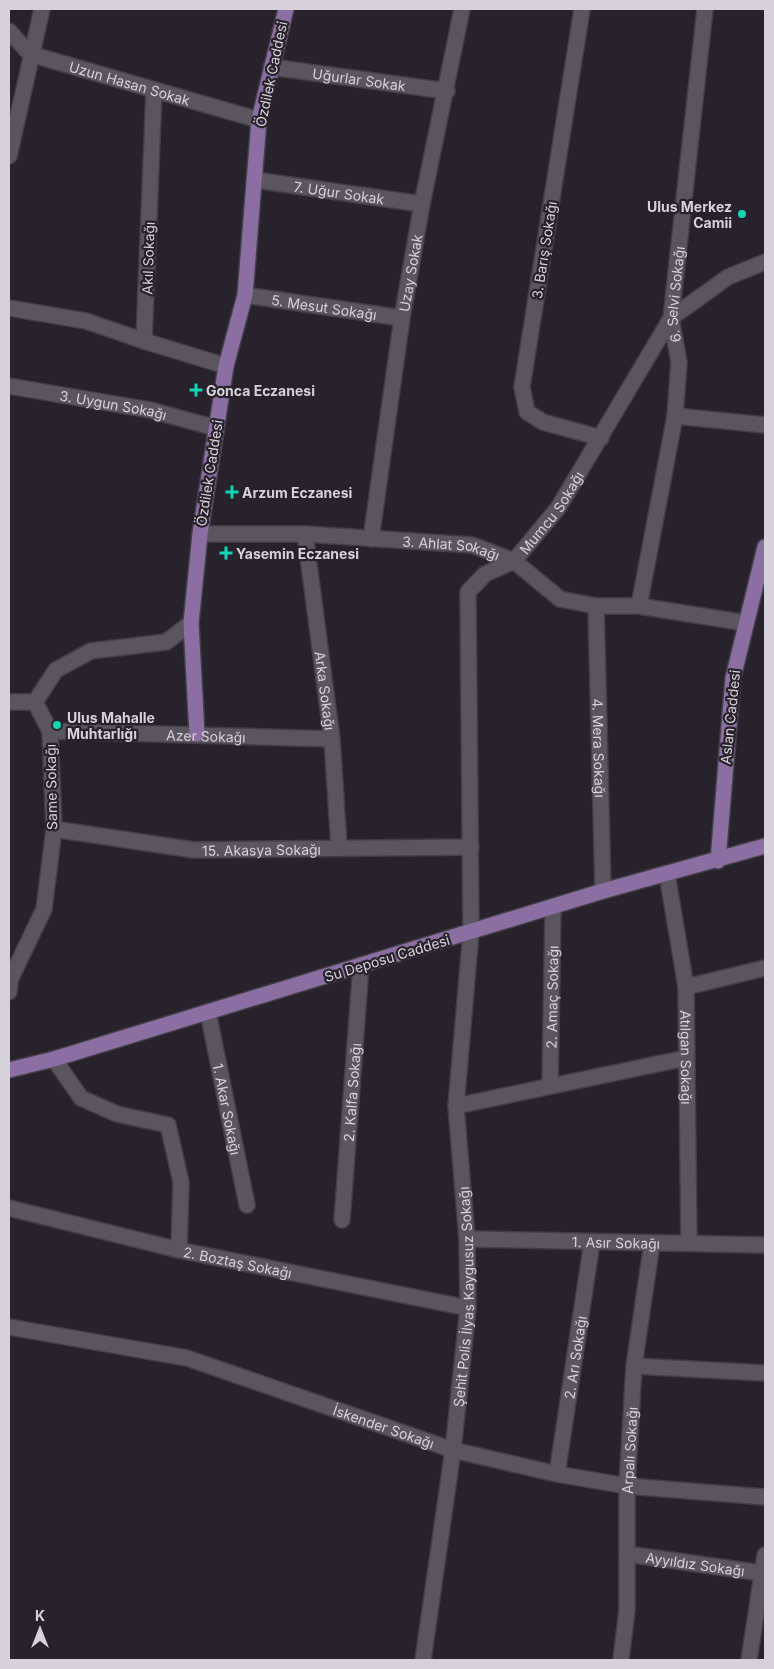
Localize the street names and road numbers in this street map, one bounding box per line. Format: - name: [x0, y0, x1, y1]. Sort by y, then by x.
- street label: Özdilek Caddesi: [252, 20, 290, 128]
- street label: Uzun Hasan Sokak: [67, 57, 193, 108]
- street label: Uğurlar Sokak: [312, 64, 407, 94]
- street label: 7. Uğur Sokak: [293, 177, 386, 207]
- street label: 3. Barış Sokağı: [528, 200, 560, 300]
- street label: Akıl Sokağı: [138, 221, 158, 295]
- street label: Uzay Sokak: [395, 233, 425, 313]
- street label: 6. Selvi Sokağı: [663, 245, 687, 344]
- street label: 5. Mesut Sokağı: [270, 290, 378, 323]
- street label: 3. Uygun Sokağı: [59, 386, 169, 423]
- street label: Özdilek Caddesi: [192, 419, 226, 527]
- street label: Mumcu Sokağı: [515, 468, 587, 557]
- street label: 3. Ahlat Sokağı: [402, 532, 502, 563]
- street label: Arka Sokağı: [312, 650, 339, 731]
- street label: Aslan Caddesi: [717, 669, 743, 765]
- street label: 4. Mera Sokağı: [590, 698, 609, 798]
- street label: Azer Sokağı: [166, 726, 246, 745]
- street label: Same Sokağı: [42, 744, 60, 830]
- street label: 15. Akasya Sokağı: [202, 840, 321, 858]
- street label: Su Deposu Caddesi: [322, 931, 452, 985]
- street label: 2. Amaç Sokağı: [542, 945, 561, 1049]
- street label: Atılgan Sokağı: [678, 1010, 696, 1105]
- street label: 2. Kalfa Sokağı: [339, 1042, 364, 1142]
- street label: 1. Akar Sokağı: [210, 1062, 245, 1156]
- street label: Şehit Polis İlyas Kaygusuz Sokağı: [449, 1186, 477, 1408]
- street label: 1. Asır Sokağı: [572, 1233, 660, 1251]
- street label: 2. Boztaş Sokağı: [182, 1243, 294, 1281]
- street label: 2. Arı Sokağı: [560, 1315, 589, 1400]
- street label: İskender Sokağı: [331, 1401, 437, 1451]
- street label: Arpalı Sokağı: [619, 1406, 640, 1494]
- street label: Ayyıldız Sokağı: [645, 1548, 746, 1579]

